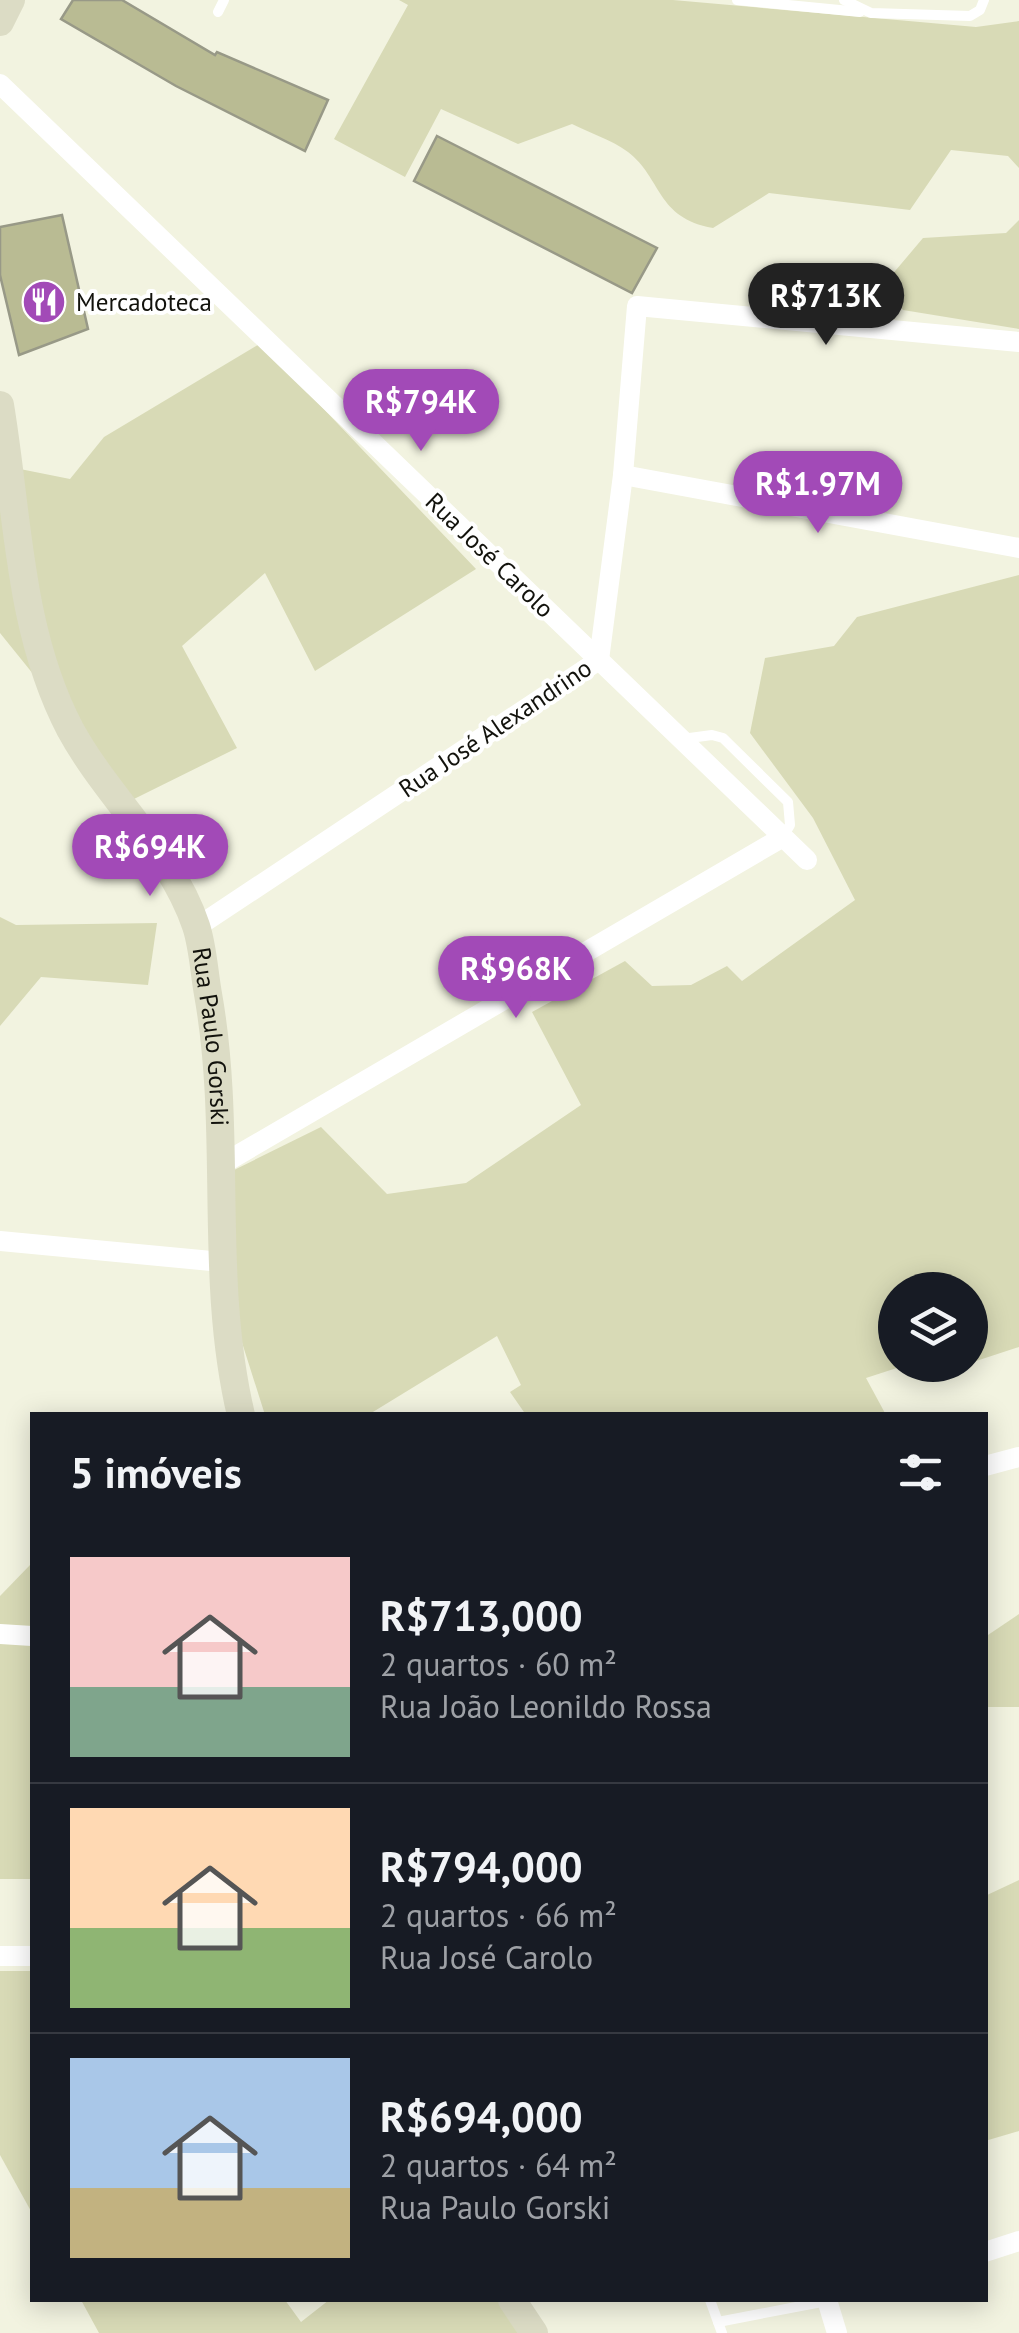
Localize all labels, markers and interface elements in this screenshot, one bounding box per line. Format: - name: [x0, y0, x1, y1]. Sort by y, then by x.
- pin: R$713K: [745, 263, 907, 348]
- text: R$713K: [770, 274, 882, 316]
- restaurant icon: Mercadoteca: [21, 279, 67, 325]
- place label: Mercadoteca: [76, 286, 212, 318]
- pin: R$794K: [340, 369, 502, 454]
- text: R$794K: [365, 380, 477, 422]
- pin: R$1.97M: [726, 451, 910, 536]
- text: R$1.97M: [755, 462, 881, 504]
- street label: Rua José Carolo: [419, 486, 561, 624]
- street label: Rua José Alexandrino: [393, 652, 597, 804]
- pin: R$694K: [69, 814, 231, 899]
- text: R$694K: [94, 825, 206, 867]
- pin: R$968K: [435, 936, 597, 1021]
- street label: Rua Paulo Gorski: [185, 945, 236, 1127]
- text: R$968K: [460, 947, 572, 989]
- map controls: [878, 1272, 988, 1382]
- button: layers: [878, 1272, 988, 1382]
- text: 5 imóveis: [70, 1445, 242, 1500]
- icon: filters: [893, 1445, 948, 1500]
- text: R$713,000: [380, 1588, 583, 1643]
- icon: home: [150, 1597, 270, 1717]
- text: 2 quartos · 60 m²: [380, 1643, 617, 1685]
- text: Rua João Leonildo Rossa: [380, 1685, 712, 1727]
- text: R$794,000: [380, 1839, 583, 1894]
- icon: home: [150, 1848, 270, 1968]
- text: 2 quartos · 66 m²: [380, 1894, 617, 1936]
- text: Rua José Carolo: [380, 1936, 593, 1978]
- text: R$694,000: [380, 2089, 583, 2144]
- icon: home: [150, 2098, 270, 2218]
- text: 2 quartos · 64 m²: [380, 2144, 617, 2186]
- text: Rua Paulo Gorski: [380, 2186, 610, 2228]

